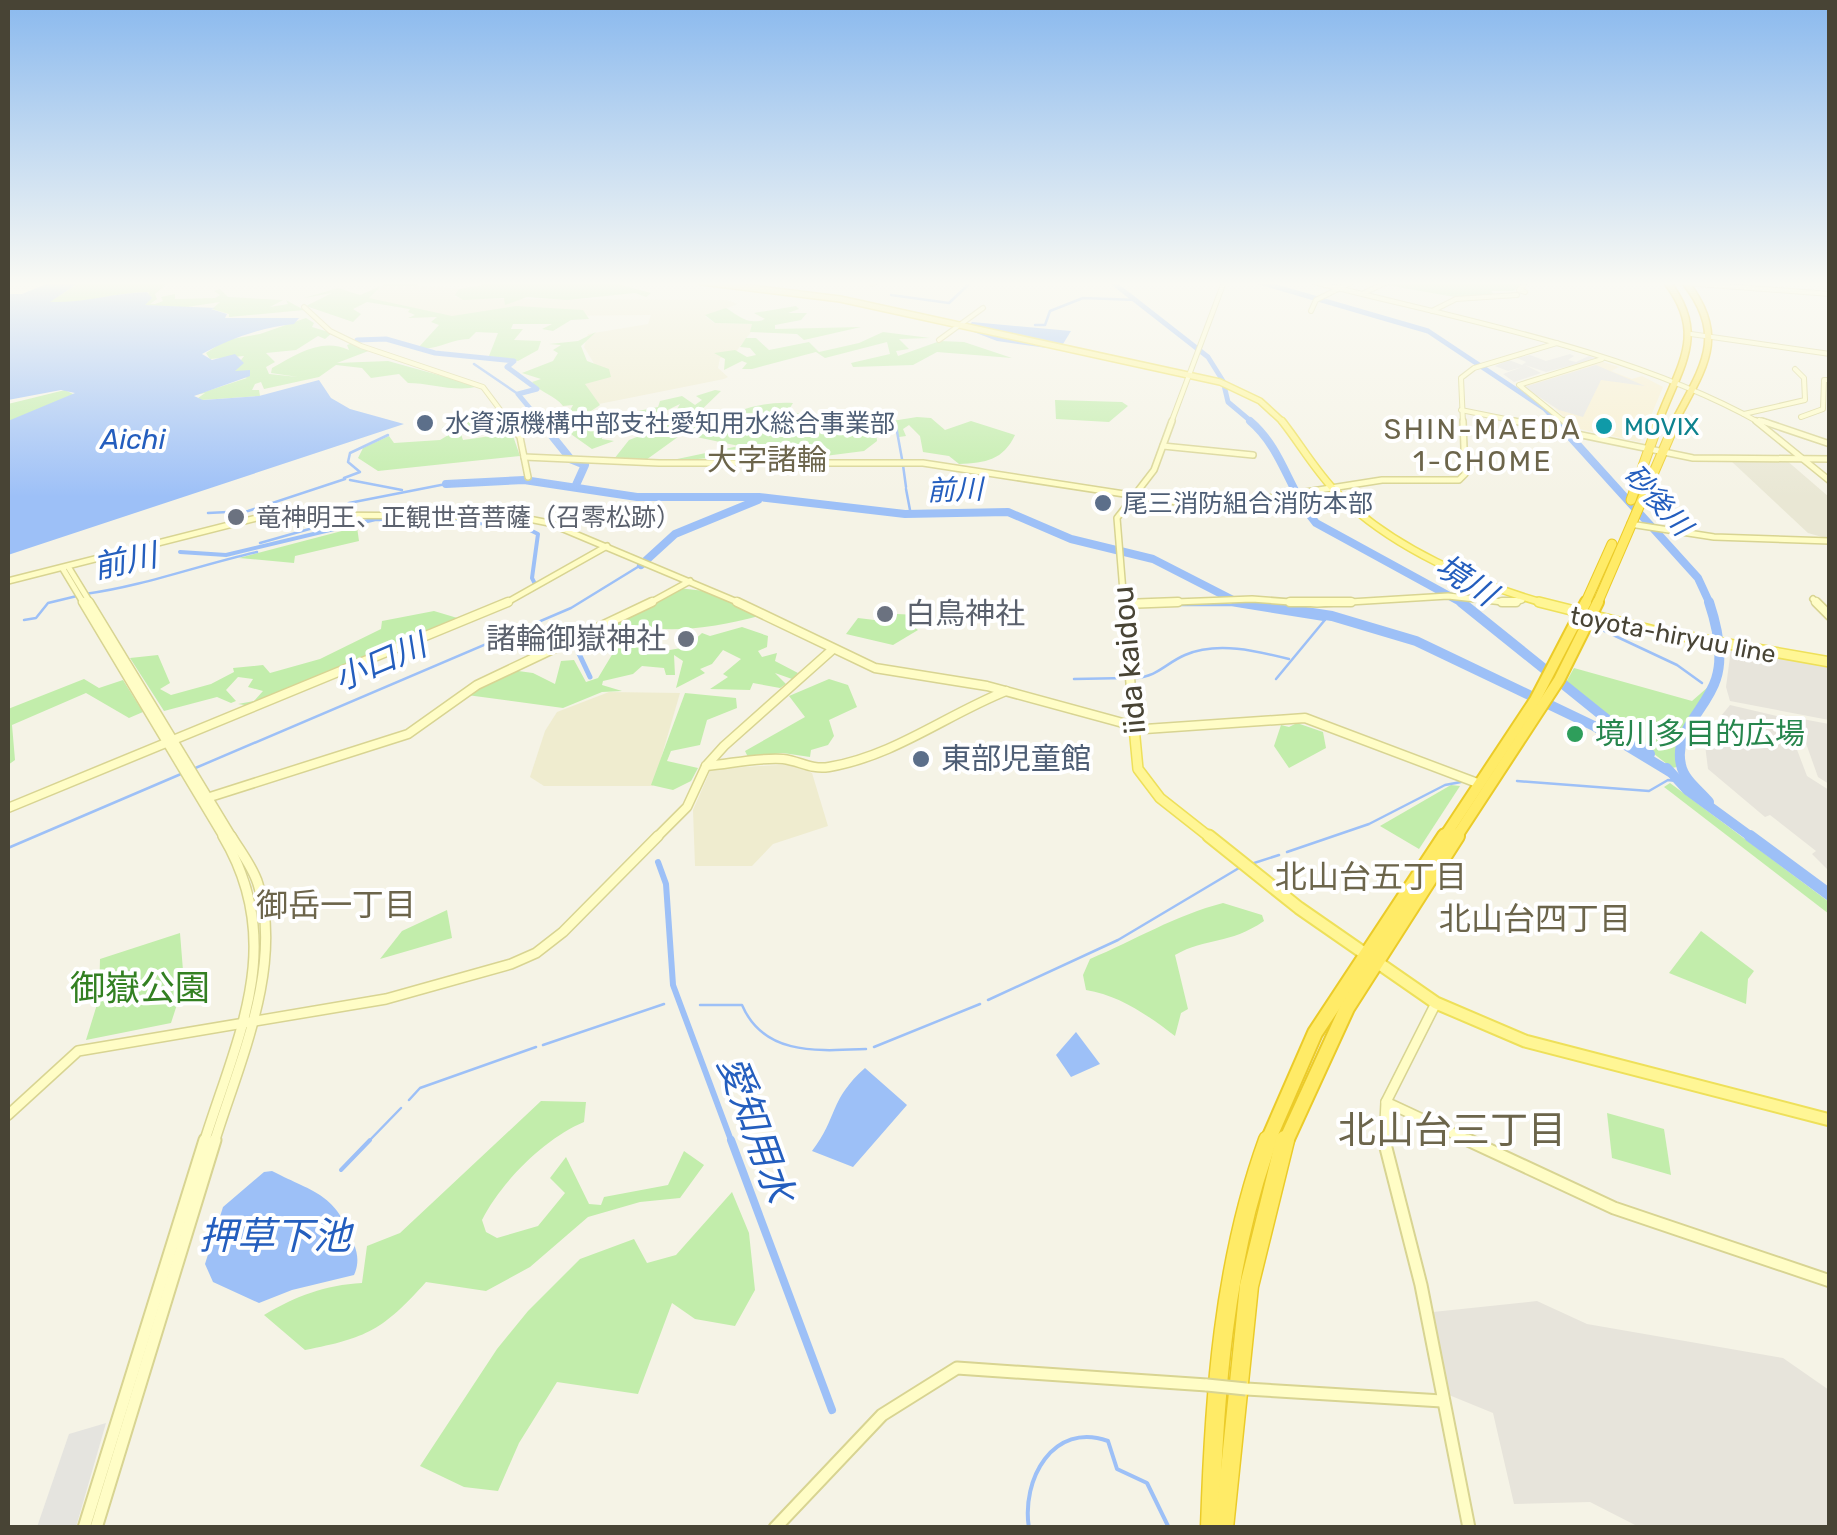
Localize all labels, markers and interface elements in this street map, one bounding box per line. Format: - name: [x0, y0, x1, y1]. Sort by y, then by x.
- place label: 水資源機構中部支社愛知用水総合事業部: [445, 409, 895, 438]
- marker: 水資源機構中部支社愛知用水総合事業部: [414, 412, 436, 434]
- place label: MOVIX: [1624, 412, 1699, 441]
- district label: SHIN-MAEDA 1-CHOME: [1384, 413, 1582, 478]
- marker: MOVIX: [1593, 415, 1615, 437]
- water label: Aichi: [99, 423, 167, 456]
- district label: 大字諸輪: [707, 442, 827, 478]
- water label: 砂後川: [1618, 458, 1700, 544]
- water label: 前川: [926, 472, 987, 507]
- place label: 尾三消防組合消防本部: [1123, 489, 1373, 518]
- marker: 尾三消防組合消防本部: [1092, 492, 1114, 514]
- place label: 竜神明王、正観世音菩薩（召零松跡）: [256, 503, 681, 532]
- marker: 竜神明王、正観世音菩薩（召零松跡）: [225, 506, 247, 528]
- water label: 前川: [90, 535, 163, 586]
- water label: 境川: [1429, 547, 1506, 615]
- street label: iida kaidou: [1105, 585, 1153, 735]
- place label: 白鳥神社: [905, 596, 1025, 632]
- street label: toyota-hiryuu line: [1568, 601, 1778, 669]
- marker: 白鳥神社: [874, 603, 896, 625]
- place label: 諸輪御嶽神社: [486, 621, 666, 657]
- water label: 小口川: [328, 625, 434, 698]
- marker: 諸輪御嶽神社: [675, 628, 697, 650]
- place label: 境川多目的広場: [1595, 716, 1805, 752]
- marker: 境川多目的広場: [1564, 723, 1586, 745]
- place label: 東部児童館: [941, 741, 1091, 777]
- marker: 東部児童館: [910, 748, 932, 770]
- district label: 北山台五丁目: [1275, 858, 1467, 896]
- district label: 御岳一丁目: [256, 886, 416, 924]
- district label: 北山台四丁目: [1439, 900, 1631, 938]
- park label: 御嶽公園: [70, 967, 210, 1009]
- water label: 愛知用水: [708, 1050, 805, 1212]
- district label: 北山台三丁目: [1338, 1107, 1566, 1153]
- water label: 押草下池: [199, 1213, 355, 1259]

